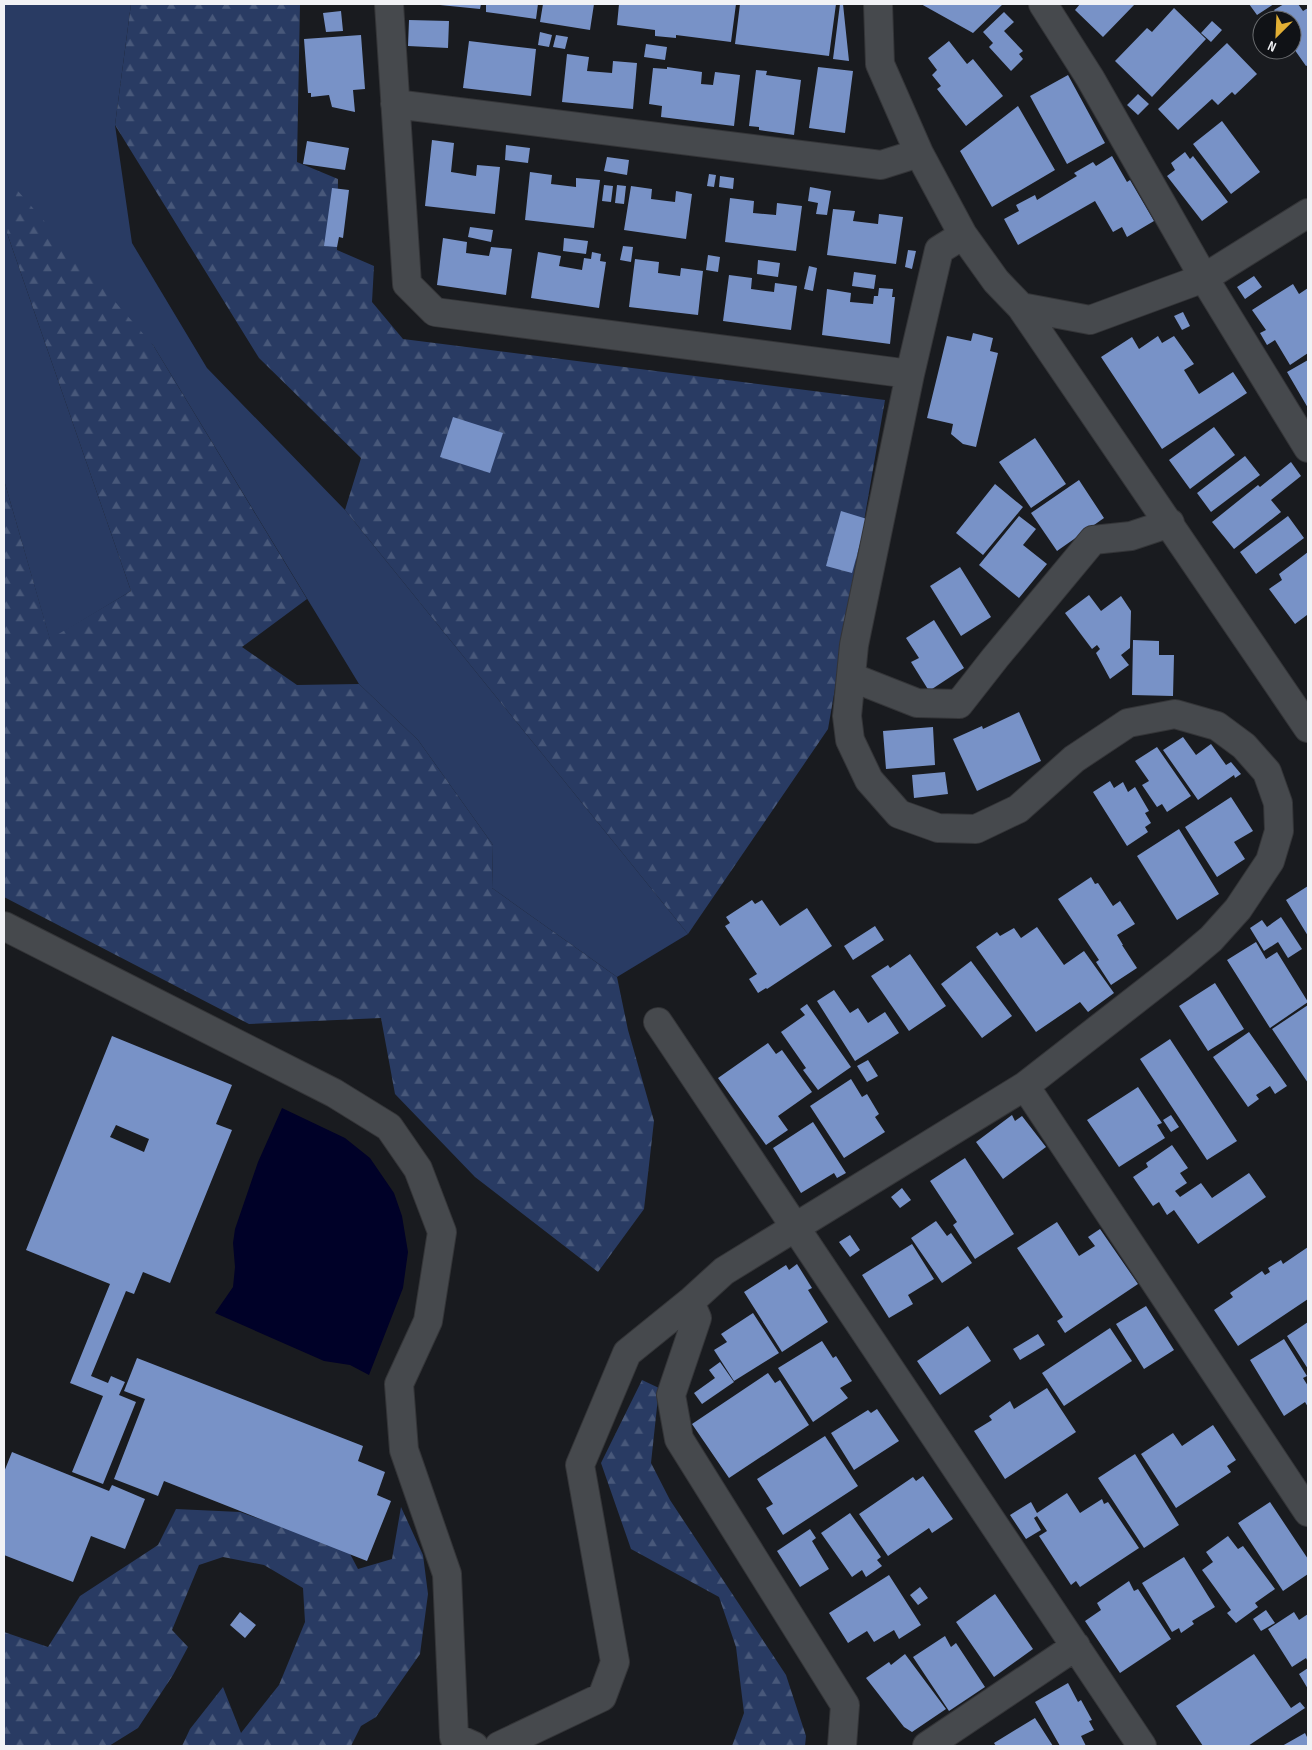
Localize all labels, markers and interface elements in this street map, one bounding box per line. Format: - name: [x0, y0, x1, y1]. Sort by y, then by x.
- north arrow: [1252, 10, 1302, 60]
- text: N: [1265, 37, 1279, 56]

